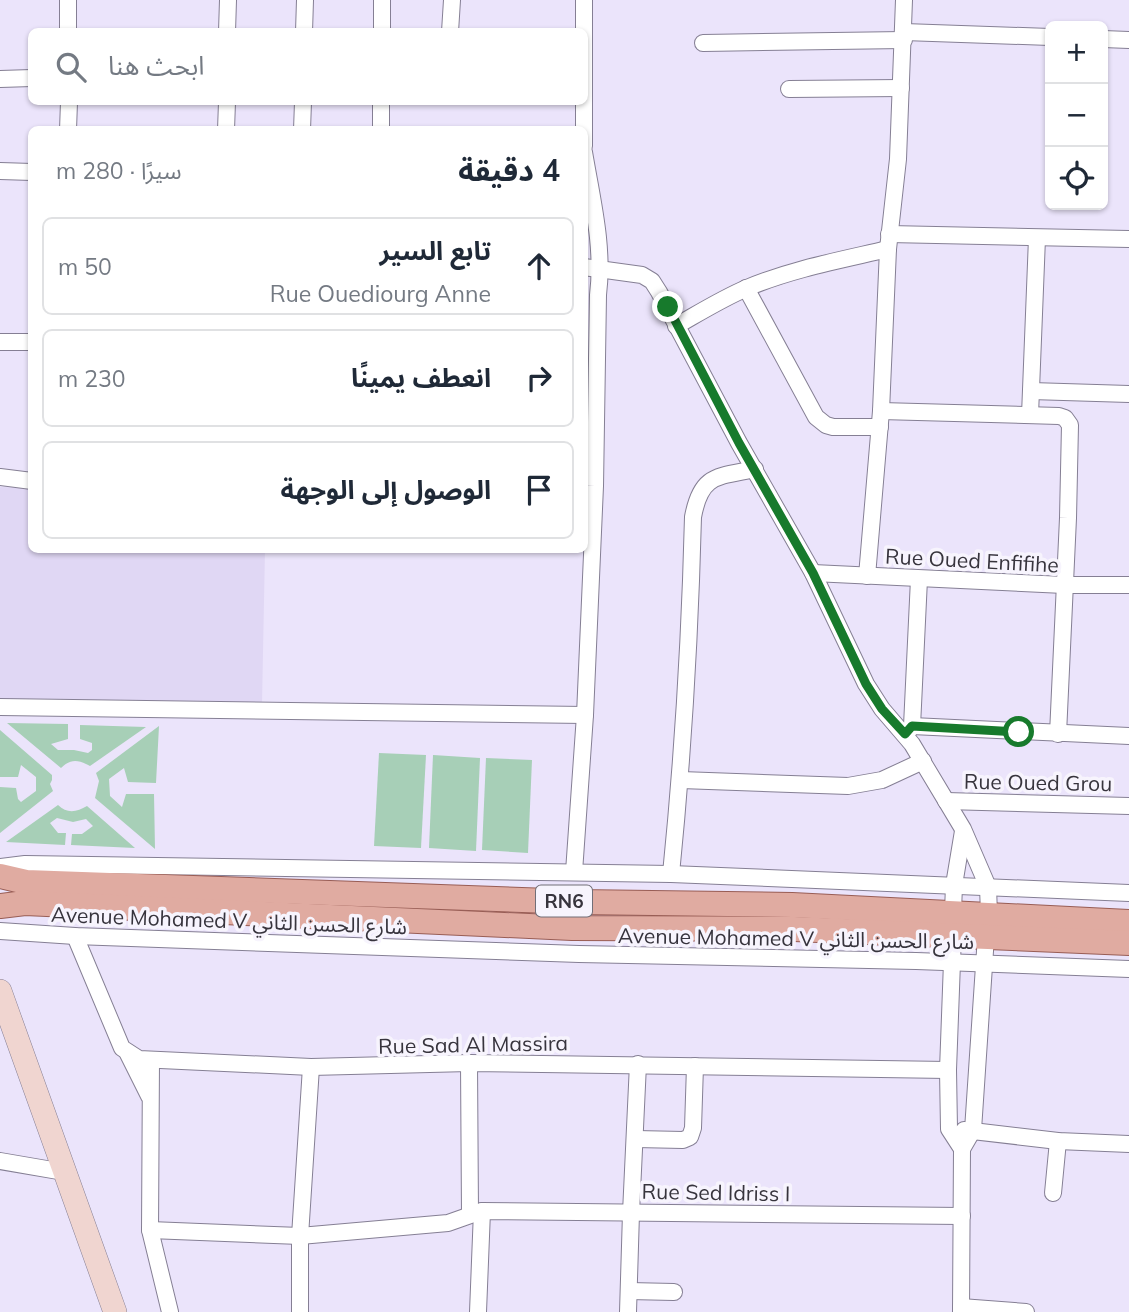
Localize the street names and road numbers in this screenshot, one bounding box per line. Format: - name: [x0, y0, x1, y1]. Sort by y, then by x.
- street label: Rue Oued Enfifihe: [884, 542, 1060, 578]
- street label: Rue Oued Grou: [964, 768, 1112, 796]
- road number: RN6: [536, 886, 592, 917]
- street label: Avenue Mohamed V شارع الحسن الثاني: [50, 901, 407, 943]
- street label: Avenue Mohamed V شارع الحسن الثاني: [618, 922, 974, 958]
- street label: Rue Sad Al Massira: [378, 1029, 568, 1059]
- street label: Rue Sed Idriss I: [642, 1178, 790, 1206]

